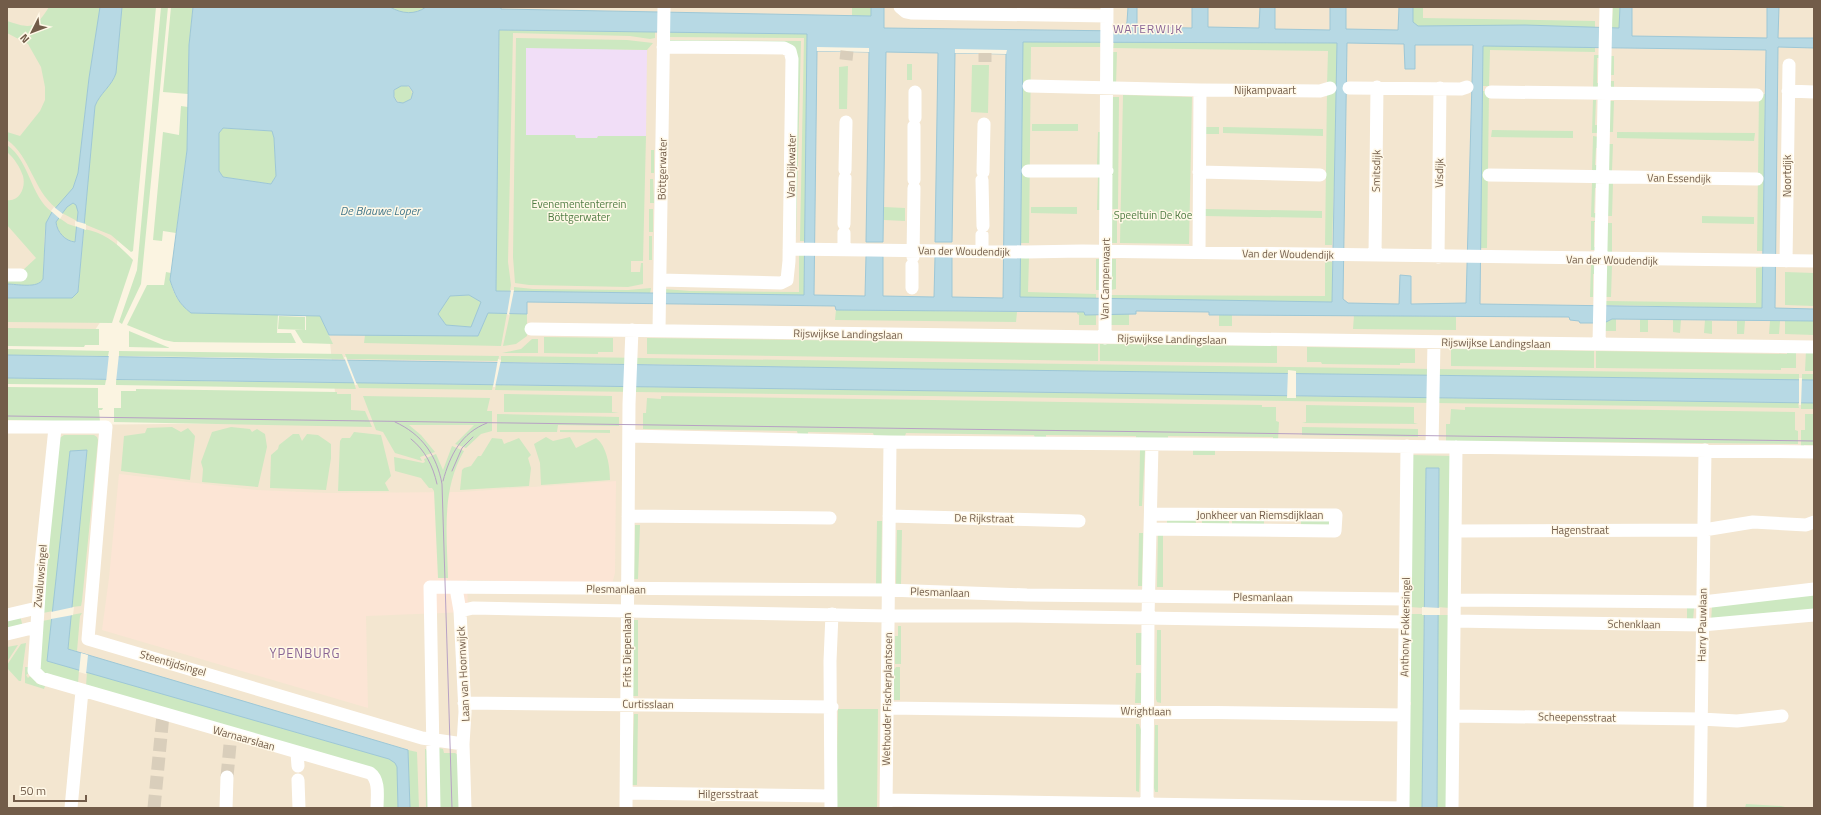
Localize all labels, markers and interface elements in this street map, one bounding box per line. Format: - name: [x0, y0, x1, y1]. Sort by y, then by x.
- north arrow: [12, 12, 52, 52]
- district label: WATERWIJK: [1113, 19, 1183, 38]
- text: N: [16, 31, 33, 47]
- street label: Nijkampvaart: [1234, 82, 1296, 98]
- street label: Van Dijkwater: [782, 134, 800, 198]
- street label: Böttgerwater: [653, 138, 671, 200]
- street label: Smitsdijk: [1368, 149, 1384, 192]
- street label: Noortdijk: [1779, 154, 1795, 197]
- street label: Visdijk: [1431, 157, 1447, 188]
- street label: Van Essendijk: [1647, 169, 1712, 187]
- park label: Evenemententerrein Böttgerwater: [532, 196, 627, 225]
- water label: De Blauwe Loper: [340, 201, 422, 220]
- park label: Speeltuin De Koe: [1114, 207, 1193, 223]
- street label: Van Campenvaart: [1096, 238, 1114, 320]
- street label: Van der Woudendijk: [918, 242, 1011, 260]
- street label: Van der Woudendijk: [1242, 245, 1335, 263]
- street label: Van der Woudendijk: [1566, 251, 1659, 269]
- street label: Rijswijkse Landingslaan: [793, 325, 903, 343]
- street label: Rijswijkse Landingslaan: [1117, 330, 1227, 348]
- street label: Rijswijkse Landingslaan: [1441, 334, 1551, 352]
- street label: Jonkheer van Riemsdijklaan: [1197, 507, 1323, 523]
- street label: De Rijkstraat: [954, 509, 1014, 527]
- street label: Hagenstraat: [1551, 522, 1609, 538]
- street label: Zwaluwsingel: [29, 544, 51, 608]
- street label: Anthony Fokkersingel: [1396, 577, 1414, 677]
- street label: Plesmanlaan: [586, 580, 646, 598]
- street label: Plesmanlaan: [910, 583, 970, 601]
- street label: Plesmanlaan: [1233, 588, 1293, 606]
- street label: Harry Pauwlaan: [1693, 588, 1711, 662]
- street label: Frits Diepenlaan: [619, 612, 635, 687]
- street label: Schenklaan: [1607, 616, 1661, 632]
- street label: Laan van Hoornwijck: [452, 625, 473, 722]
- street label: Wethouder Fischerplantsoen: [878, 632, 896, 766]
- district label: YPENBURG: [269, 643, 341, 663]
- street label: Steentijdsingel: [138, 646, 208, 680]
- street label: Curtisslaan: [622, 696, 674, 712]
- street label: Wrightlaan: [1121, 703, 1172, 719]
- street label: Scheepensstraat: [1538, 708, 1616, 726]
- street label: Warnaarslaan: [211, 721, 277, 755]
- scale bar: [14, 777, 86, 803]
- text: 50 m: [20, 781, 46, 800]
- street label: Hilgersstraat: [698, 786, 758, 802]

